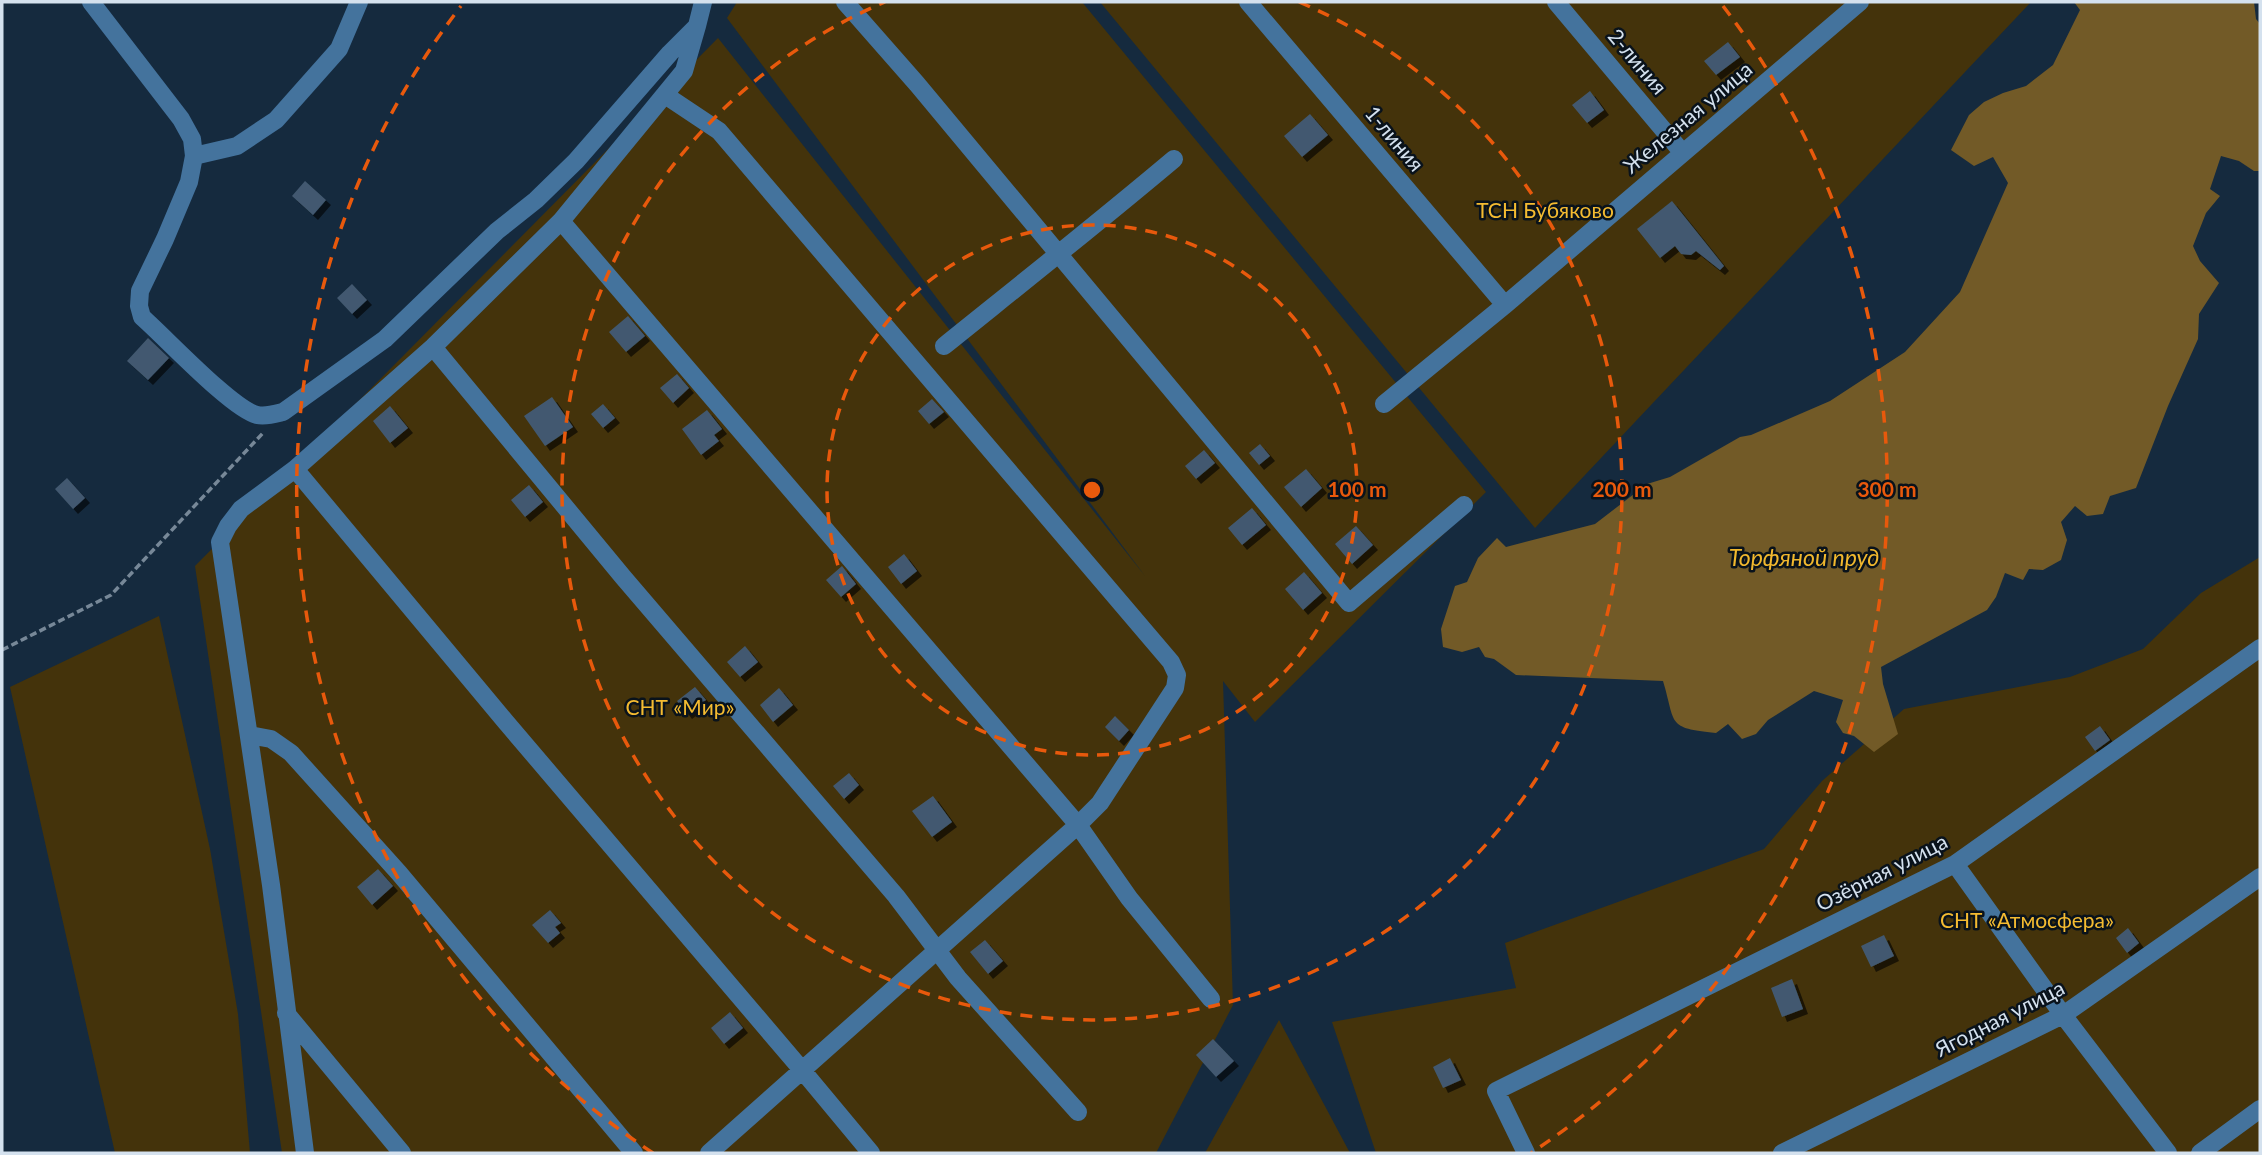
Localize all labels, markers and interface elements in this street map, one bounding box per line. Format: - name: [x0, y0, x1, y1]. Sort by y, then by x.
- street label: 2-линия: [1604, 23, 1673, 99]
- street label: Железная улица: [1618, 56, 1756, 178]
- street label: 1-линия: [1361, 100, 1430, 176]
- park label: ТСН Бубяково: [1476, 197, 1614, 222]
- text: 100 m: [1327, 476, 1387, 501]
- text: 200 m: [1592, 476, 1652, 501]
- text: 300 m: [1857, 476, 1917, 501]
- centre of rings: [1080, 478, 1104, 502]
- water label: Торфяной пруд: [1729, 543, 1879, 571]
- park label: СНТ «Мир»: [625, 694, 735, 719]
- street label: Озёрная улица: [1811, 828, 1951, 916]
- park label: СНТ «Атмосфера»: [1940, 907, 2114, 932]
- street label: Ягодная улица: [1930, 974, 2068, 1061]

